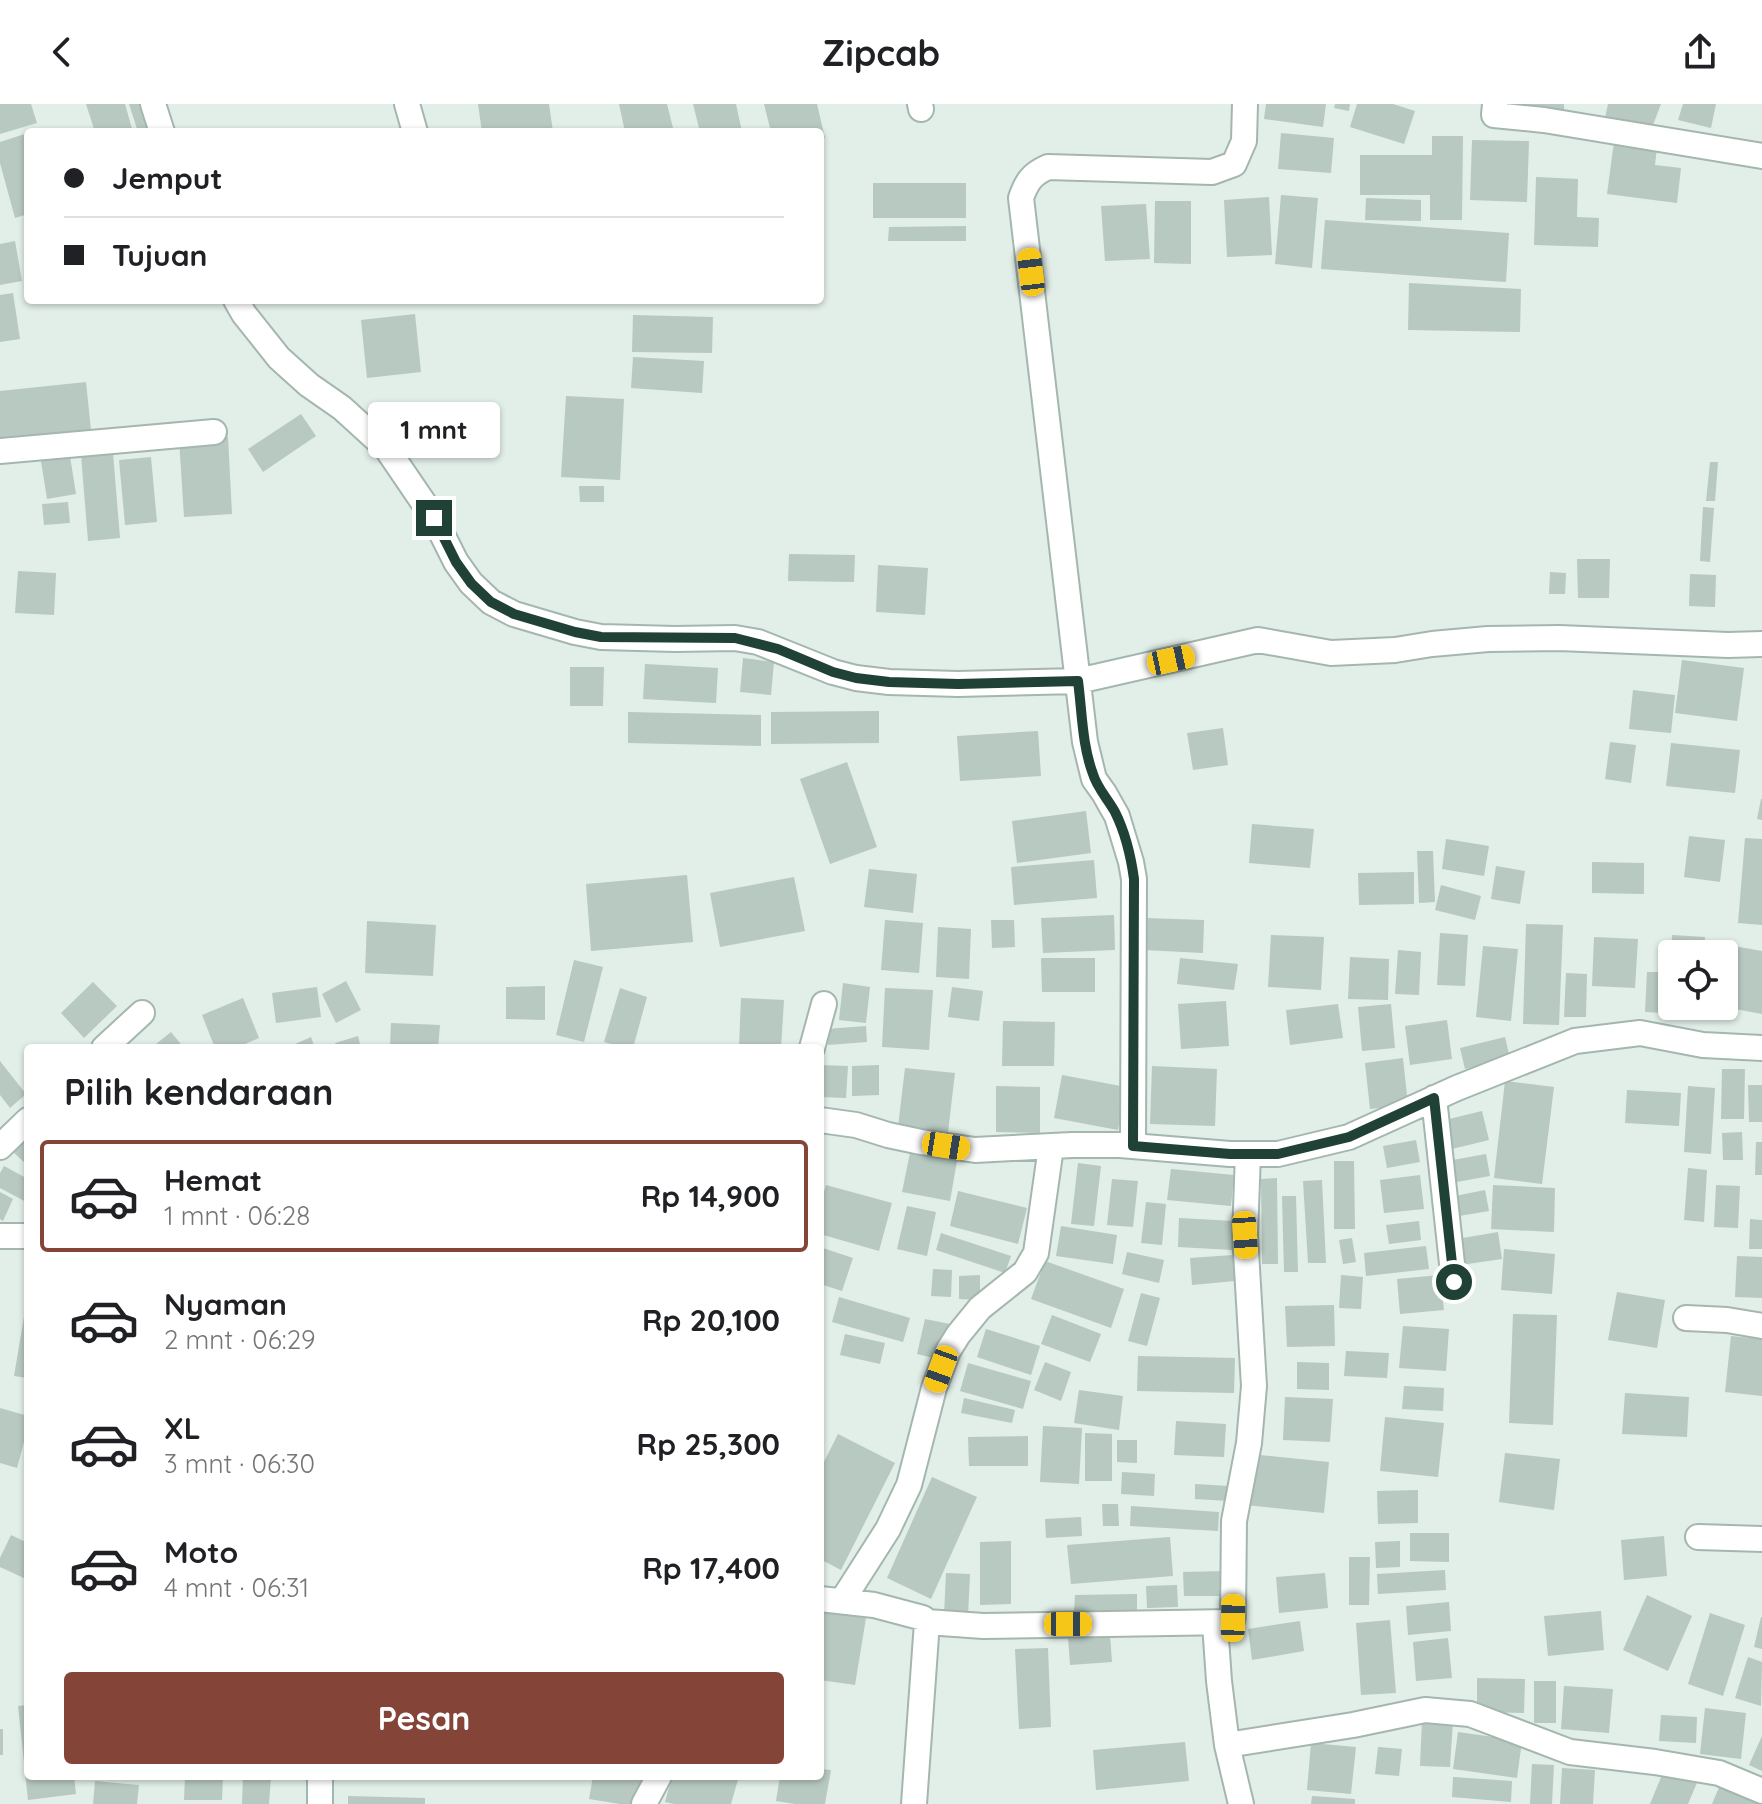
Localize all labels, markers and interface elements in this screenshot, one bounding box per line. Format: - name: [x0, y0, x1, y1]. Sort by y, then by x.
- icon: back: [40, 30, 84, 74]
- text: Zipcab: [822, 30, 940, 75]
- icon: share: [1678, 30, 1722, 74]
- text: Jemput: [112, 159, 223, 197]
- text: Tujuan: [112, 236, 207, 274]
- car: [1016, 247, 1046, 297]
- callout: 1 mnt: [368, 402, 500, 458]
- text: 1 mnt: [400, 413, 468, 446]
- route end: [416, 500, 452, 536]
- car: [1145, 643, 1197, 677]
- map controls: [1658, 940, 1738, 1020]
- button: locate: [1658, 940, 1738, 1020]
- text: Pilih kendaraan: [64, 1069, 333, 1114]
- car: [920, 1130, 972, 1162]
- icon: car: [68, 1160, 140, 1232]
- text: Hemat: [164, 1161, 262, 1199]
- text: Rp 14,900: [641, 1177, 780, 1215]
- text: 1 mnt · 06:28: [164, 1199, 310, 1232]
- car: [1231, 1210, 1259, 1260]
- route start: [1436, 1264, 1472, 1300]
- icon: car: [68, 1284, 140, 1356]
- text: Nyaman: [164, 1285, 287, 1323]
- text: Rp 20,100: [642, 1301, 780, 1339]
- text: 2 mnt · 06:29: [164, 1323, 316, 1356]
- car: [922, 1342, 960, 1396]
- icon: car: [68, 1408, 140, 1480]
- text: XL: [164, 1409, 201, 1447]
- text: Rp 25,300: [637, 1425, 780, 1463]
- text: 3 mnt · 06:30: [164, 1447, 315, 1480]
- icon: car: [68, 1532, 140, 1604]
- text: Moto: [164, 1533, 238, 1571]
- text: Rp 17,400: [642, 1549, 780, 1587]
- text: 4 mnt · 06:31: [164, 1571, 309, 1604]
- car: [1221, 1594, 1245, 1642]
- car: [1044, 1612, 1092, 1636]
- button: Pesan: [64, 1672, 784, 1764]

